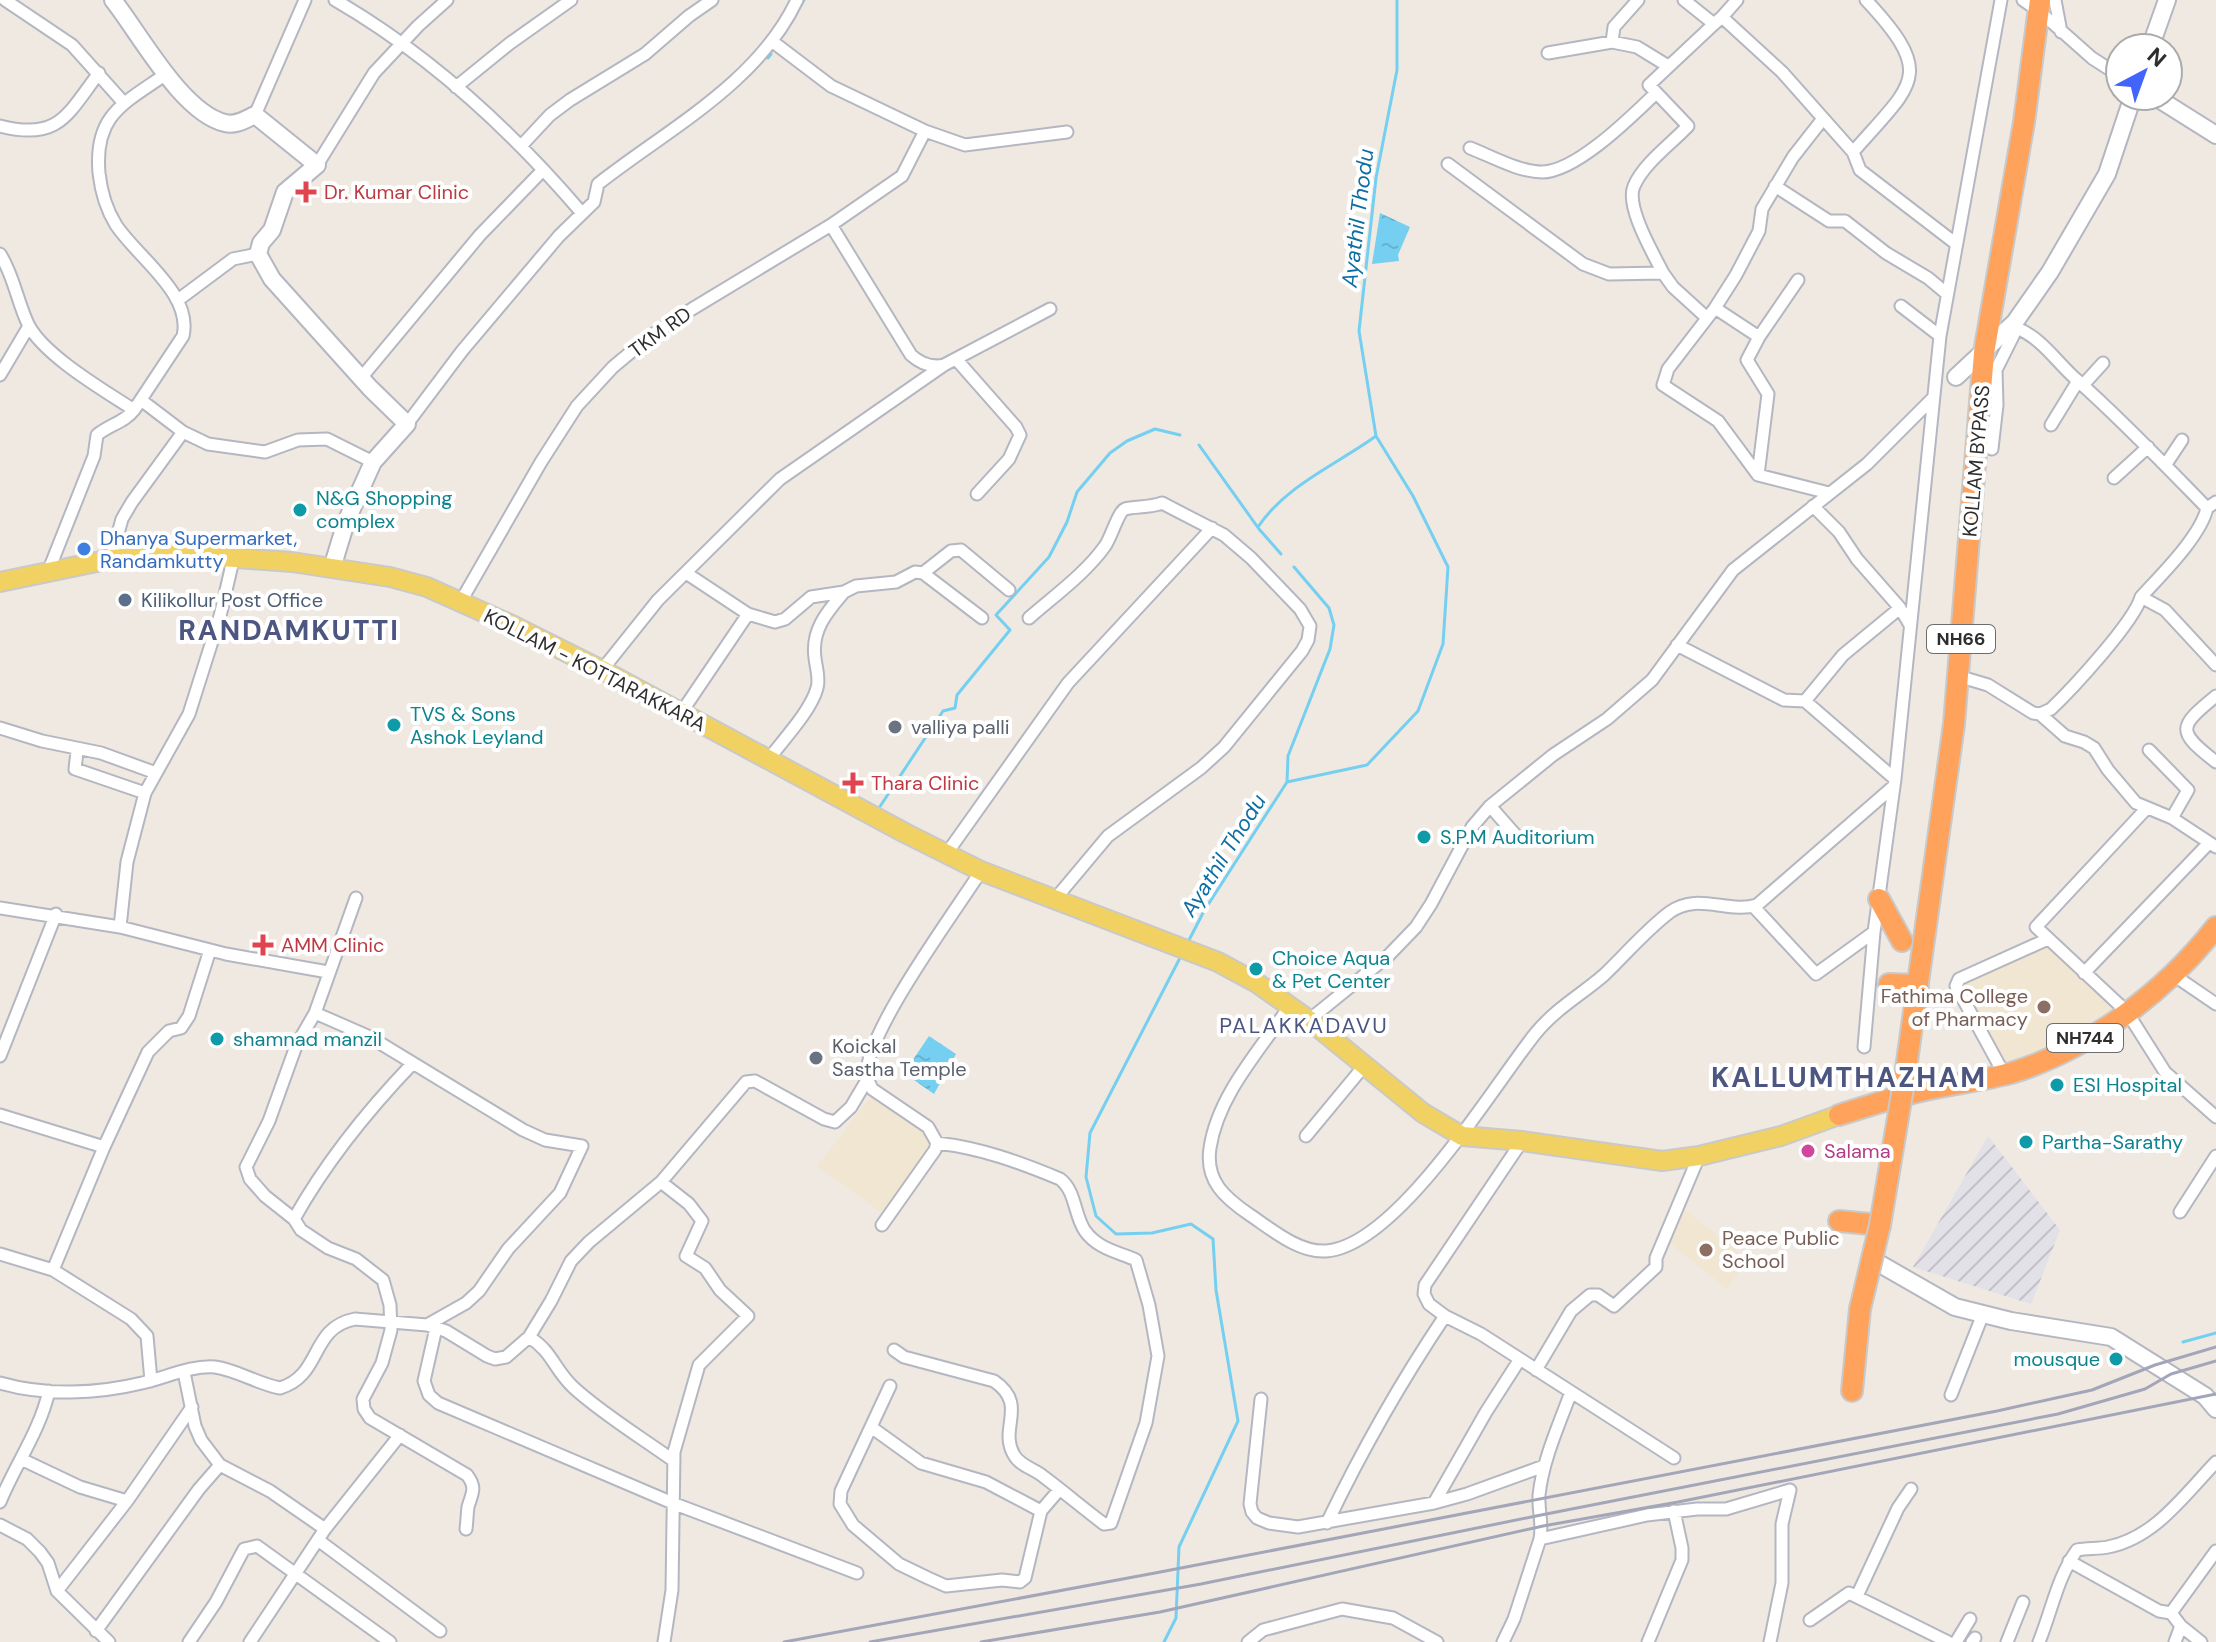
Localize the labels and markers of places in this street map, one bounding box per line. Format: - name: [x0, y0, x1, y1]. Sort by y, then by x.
- place label: Dr. Kumar Clinic: [324, 179, 469, 205]
- marker: Dr. Kumar Clinic: [295, 181, 317, 203]
- place label: N&G Shopping complex: [316, 485, 452, 534]
- marker: N&G Shopping complex: [291, 501, 309, 519]
- place label: Dhanya Supermarket, Randamkutty: [100, 525, 297, 574]
- marker: Dhanya Supermarket, Randamkutty: [75, 540, 93, 558]
- place label: Kilikollur Post Office: [141, 587, 323, 613]
- marker: Kilikollur Post Office: [116, 591, 134, 609]
- place label: TVS & Sons Ashok Leyland: [410, 701, 544, 750]
- place label: valliya palli: [911, 714, 1009, 740]
- marker: TVS & Sons Ashok Leyland: [385, 716, 403, 734]
- marker: valliya palli: [886, 718, 904, 736]
- place label: Thara Clinic: [871, 770, 980, 796]
- marker: Thara Clinic: [842, 772, 864, 794]
- place label: S.P.M Auditorium: [1440, 824, 1595, 850]
- marker: S.P.M Auditorium: [1415, 828, 1433, 846]
- place label: AMM Clinic: [281, 932, 385, 958]
- marker: AMM Clinic: [252, 934, 274, 956]
- place label: Choice Aqua & Pet Center: [1272, 945, 1391, 994]
- marker: Choice Aqua & Pet Center: [1247, 960, 1265, 978]
- place label: Fathima College of Pharmacy: [1881, 983, 2028, 1032]
- marker: Fathima College of Pharmacy: [2035, 998, 2053, 1016]
- place label: shamnad manzil: [233, 1026, 382, 1052]
- marker: shamnad manzil: [208, 1030, 226, 1048]
- place label: Koickal Sastha Temple: [832, 1033, 967, 1082]
- marker: Koickal Sastha Temple: [807, 1049, 825, 1067]
- place label: ESI Hospital: [2073, 1072, 2182, 1098]
- marker: ESI Hospital: [2048, 1076, 2066, 1094]
- place label: Partha-Sarathy: [2042, 1129, 2183, 1155]
- marker: Partha-Sarathy: [2017, 1133, 2035, 1151]
- place label: Salama: [1824, 1138, 1891, 1164]
- marker: Salama: [1799, 1142, 1817, 1160]
- place label: Peace Public School: [1722, 1225, 1840, 1274]
- marker: Peace Public School: [1697, 1241, 1715, 1259]
- place label: mousque: [2013, 1346, 2100, 1372]
- marker: mousque: [2107, 1350, 2125, 1368]

